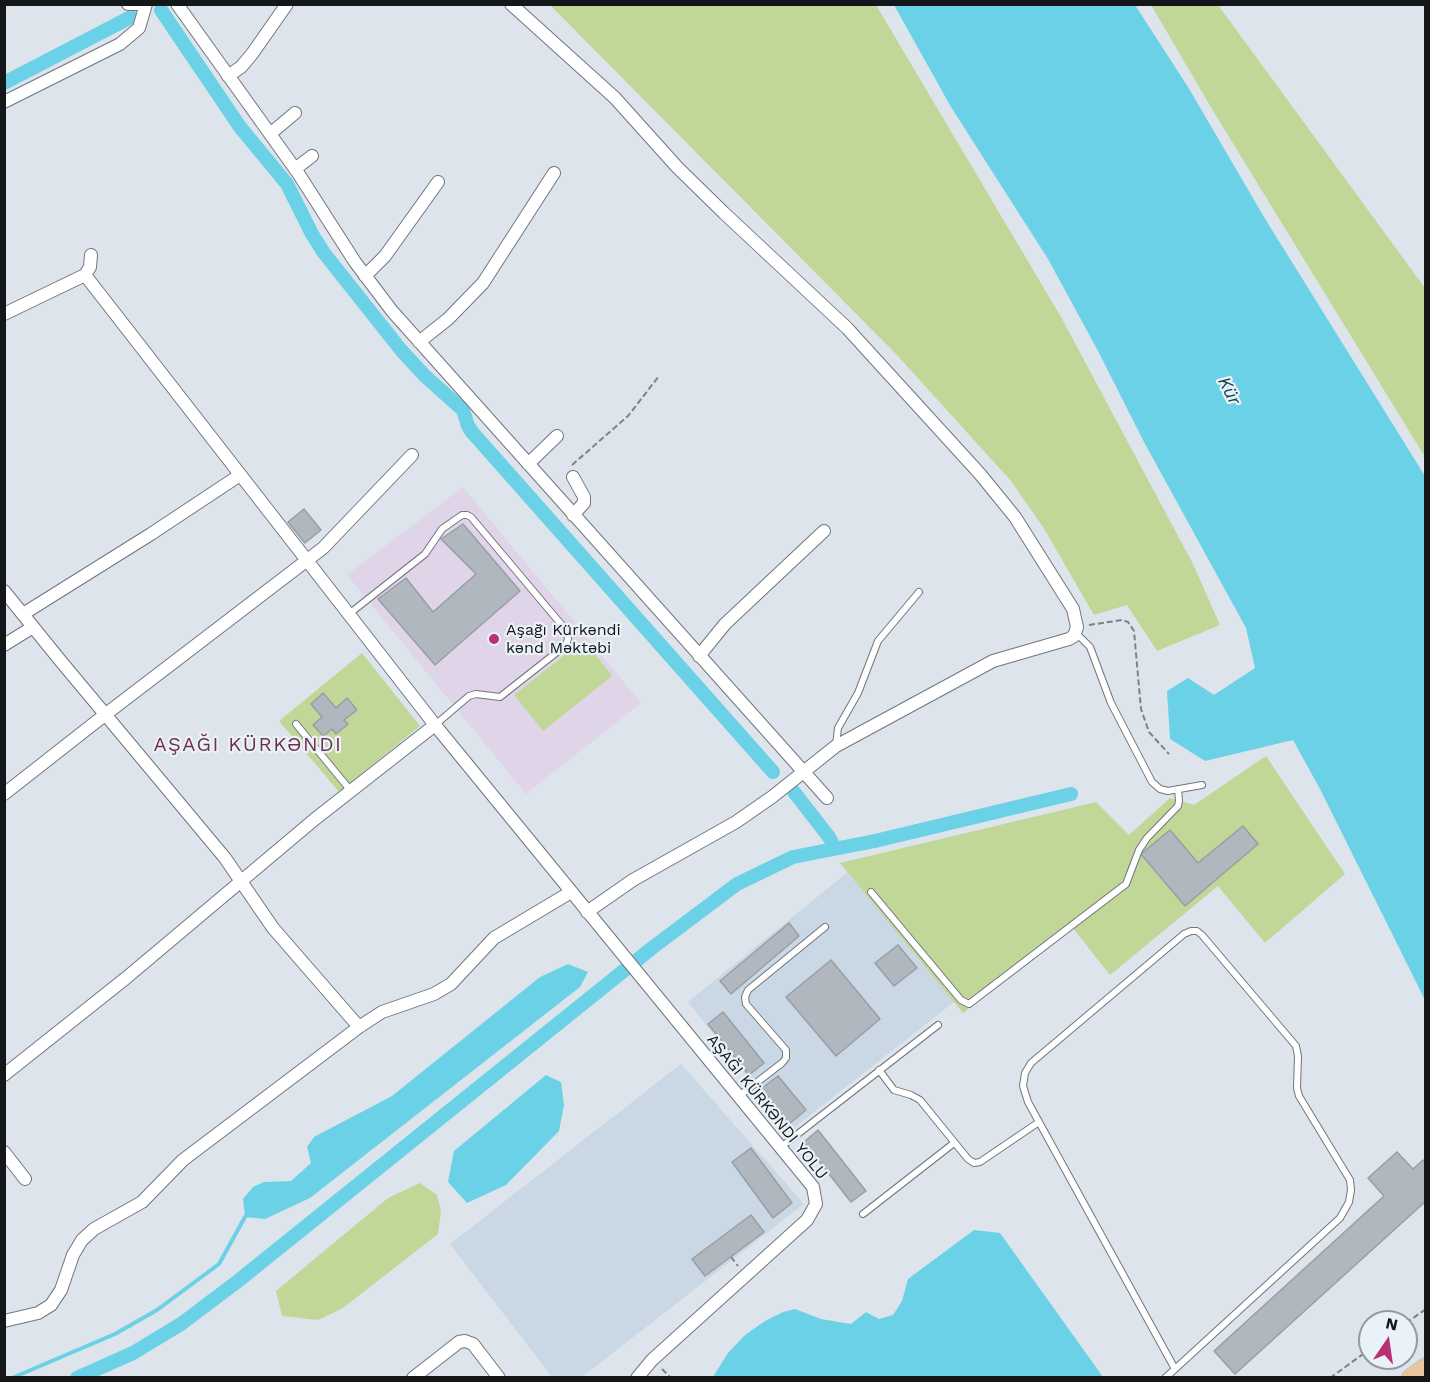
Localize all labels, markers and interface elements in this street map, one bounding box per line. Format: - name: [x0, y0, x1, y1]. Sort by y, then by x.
- water label: Kür: [1213, 373, 1245, 409]
- place label: Aşağı Kürkəndi kənd Məktəbi: [506, 620, 621, 658]
- marker: Aşağı Kürkəndi kənd Məktəbi: [487, 632, 501, 646]
- district label: AŞAĞI KÜRKƏNDI: [153, 733, 343, 757]
- street label: AŞAĞI KÜRKƏNDI YOLU: [702, 1030, 832, 1184]
- north arrow: [1358, 1310, 1418, 1370]
- text: N: [1384, 1313, 1400, 1335]

